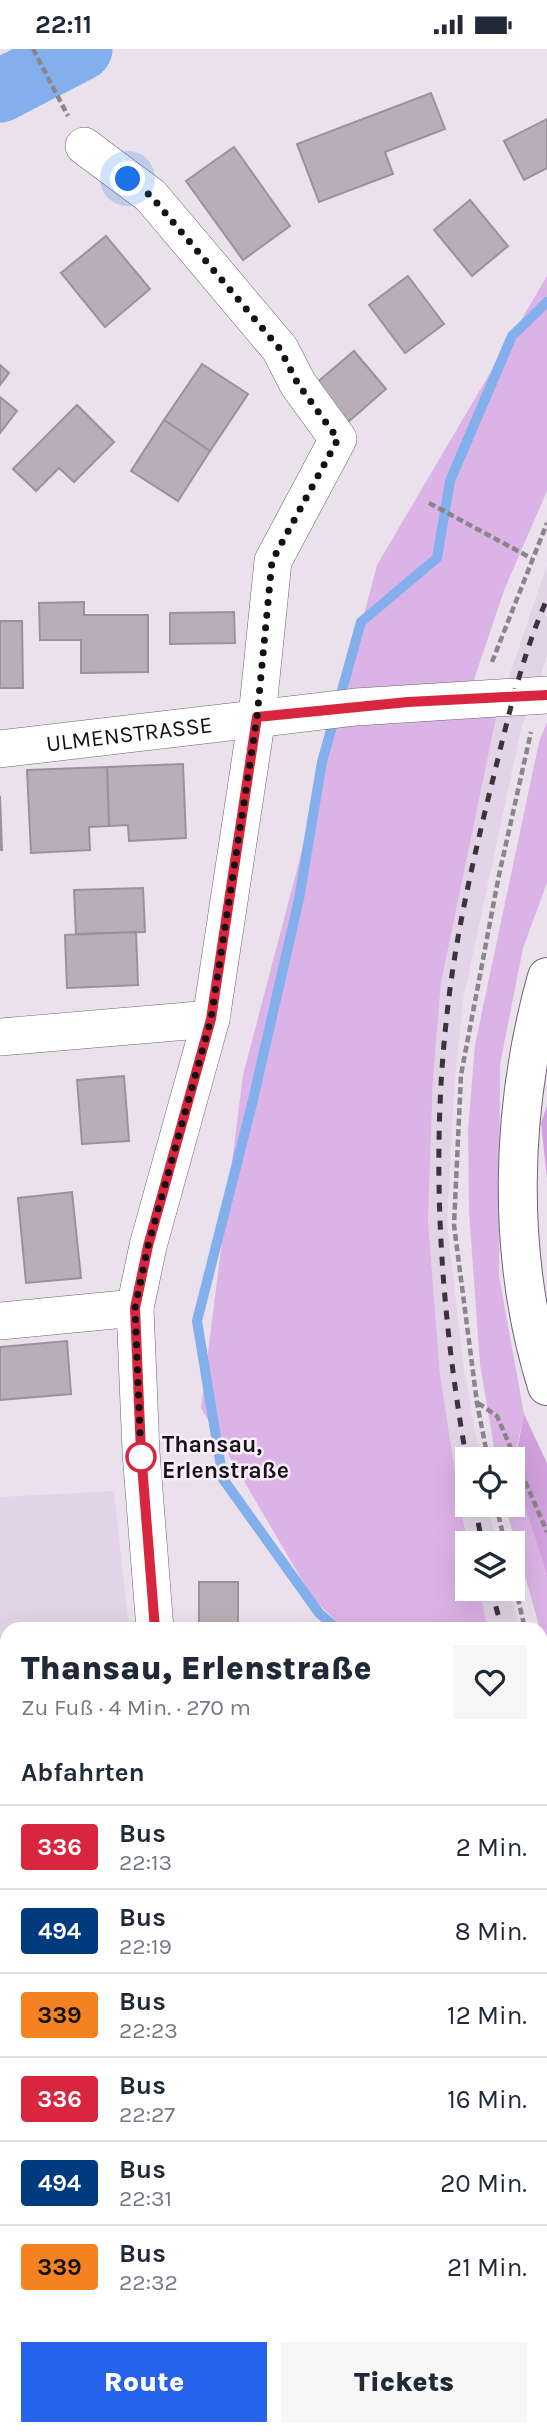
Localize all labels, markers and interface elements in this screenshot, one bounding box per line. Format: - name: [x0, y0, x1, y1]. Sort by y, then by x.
- text: 22:11: [35, 9, 92, 40]
- your location: [110, 161, 145, 196]
- street label: ULMENSTRASSE: [44, 711, 214, 757]
- place label: Thansau, Erlenstraße: [162, 1431, 289, 1484]
- marker: Thansau, Erlenstraße: [126, 1442, 156, 1472]
- map controls: [455, 1447, 525, 1601]
- button: locate: [455, 1447, 525, 1517]
- button: layers: [455, 1531, 525, 1601]
- button: heart: [453, 1645, 527, 1719]
- text: Thansau, Erlenstraße: [21, 1649, 372, 1687]
- text: Zu Fuß · 4 Min. · 270 m: [21, 1694, 251, 1721]
- text: Abfahrten: [21, 1757, 145, 1788]
- text: Bus: [119, 1818, 166, 1849]
- text: 2 Min.: [456, 1832, 527, 1863]
- text: 336: [37, 1833, 82, 1861]
- text: 22:13: [119, 1849, 172, 1876]
- text: Bus: [119, 1902, 166, 1933]
- text: 8 Min.: [455, 1916, 527, 1947]
- text: 494: [38, 1917, 81, 1945]
- text: 22:19: [119, 1933, 172, 1960]
- text: Bus: [119, 1986, 166, 2017]
- text: 12 Min.: [447, 2000, 527, 2031]
- text: 339: [37, 2001, 82, 2029]
- text: 22:23: [119, 2017, 178, 2044]
- text: Bus: [119, 2070, 166, 2101]
- text: 16 Min.: [447, 2084, 527, 2115]
- text: 336: [37, 2085, 82, 2113]
- text: 22:27: [119, 2101, 175, 2128]
- text: Bus: [119, 2154, 166, 2185]
- text: 20 Min.: [440, 2168, 527, 2199]
- text: 494: [38, 2169, 81, 2197]
- text: 22:31: [119, 2185, 172, 2212]
- text: Bus: [119, 2238, 166, 2269]
- text: 21 Min.: [447, 2252, 527, 2283]
- text: 339: [37, 2253, 82, 2281]
- text: 22:32: [119, 2269, 178, 2296]
- button: Route: [21, 2342, 267, 2422]
- button: Tickets: [281, 2342, 527, 2422]

